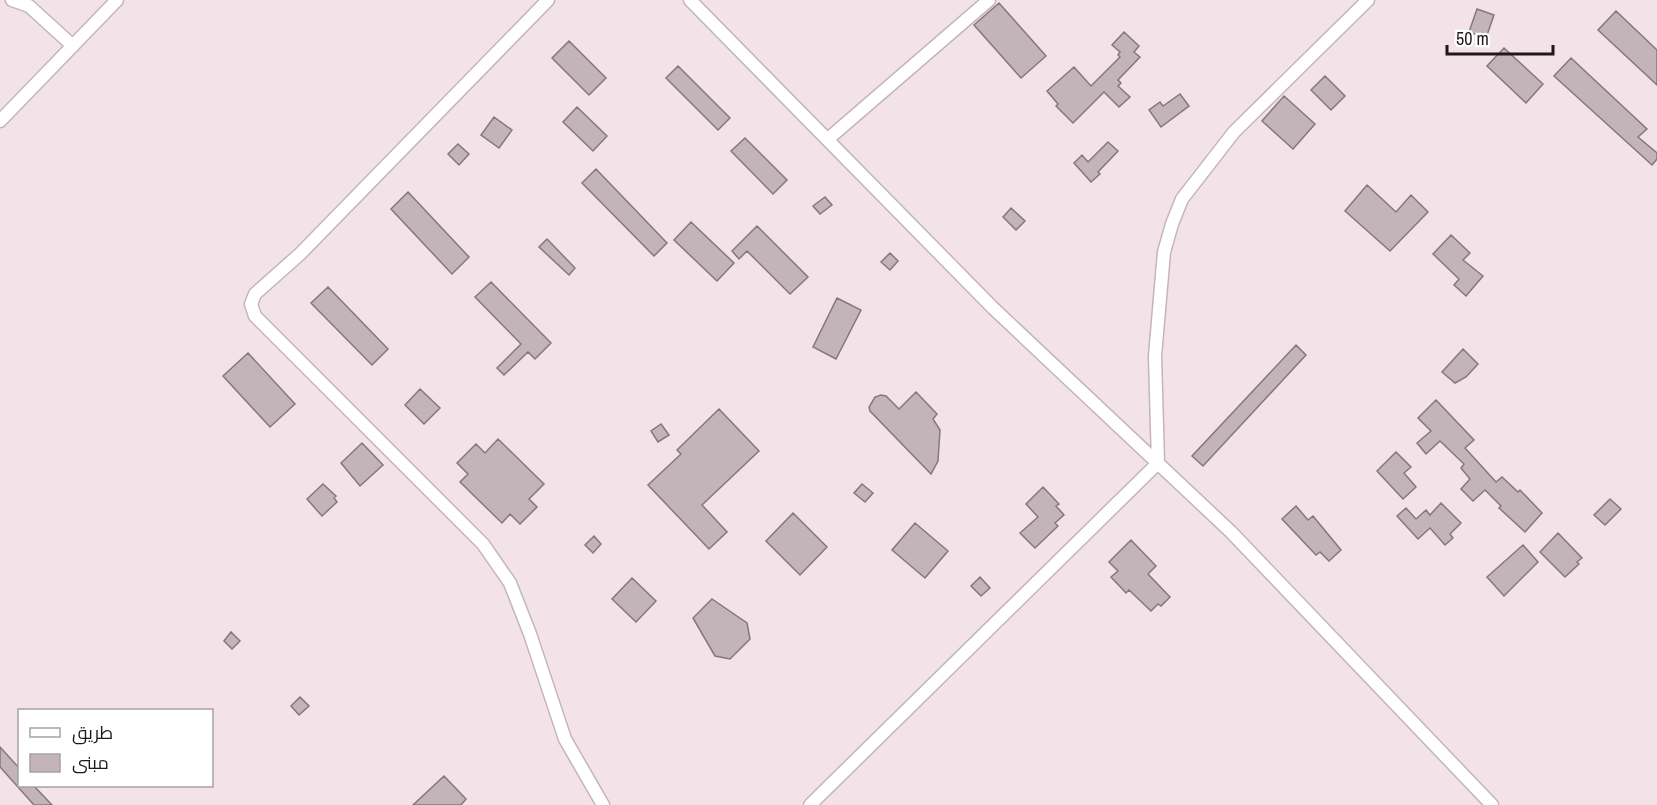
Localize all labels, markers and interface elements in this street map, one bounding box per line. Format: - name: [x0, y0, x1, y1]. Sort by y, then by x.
- scale bar: [1447, 18, 1554, 56]
- text: 50 m: [1456, 26, 1489, 51]
- legend: [18, 709, 213, 787]
- text: طريق: [72, 720, 113, 745]
- text: مبنى: [72, 750, 109, 775]

